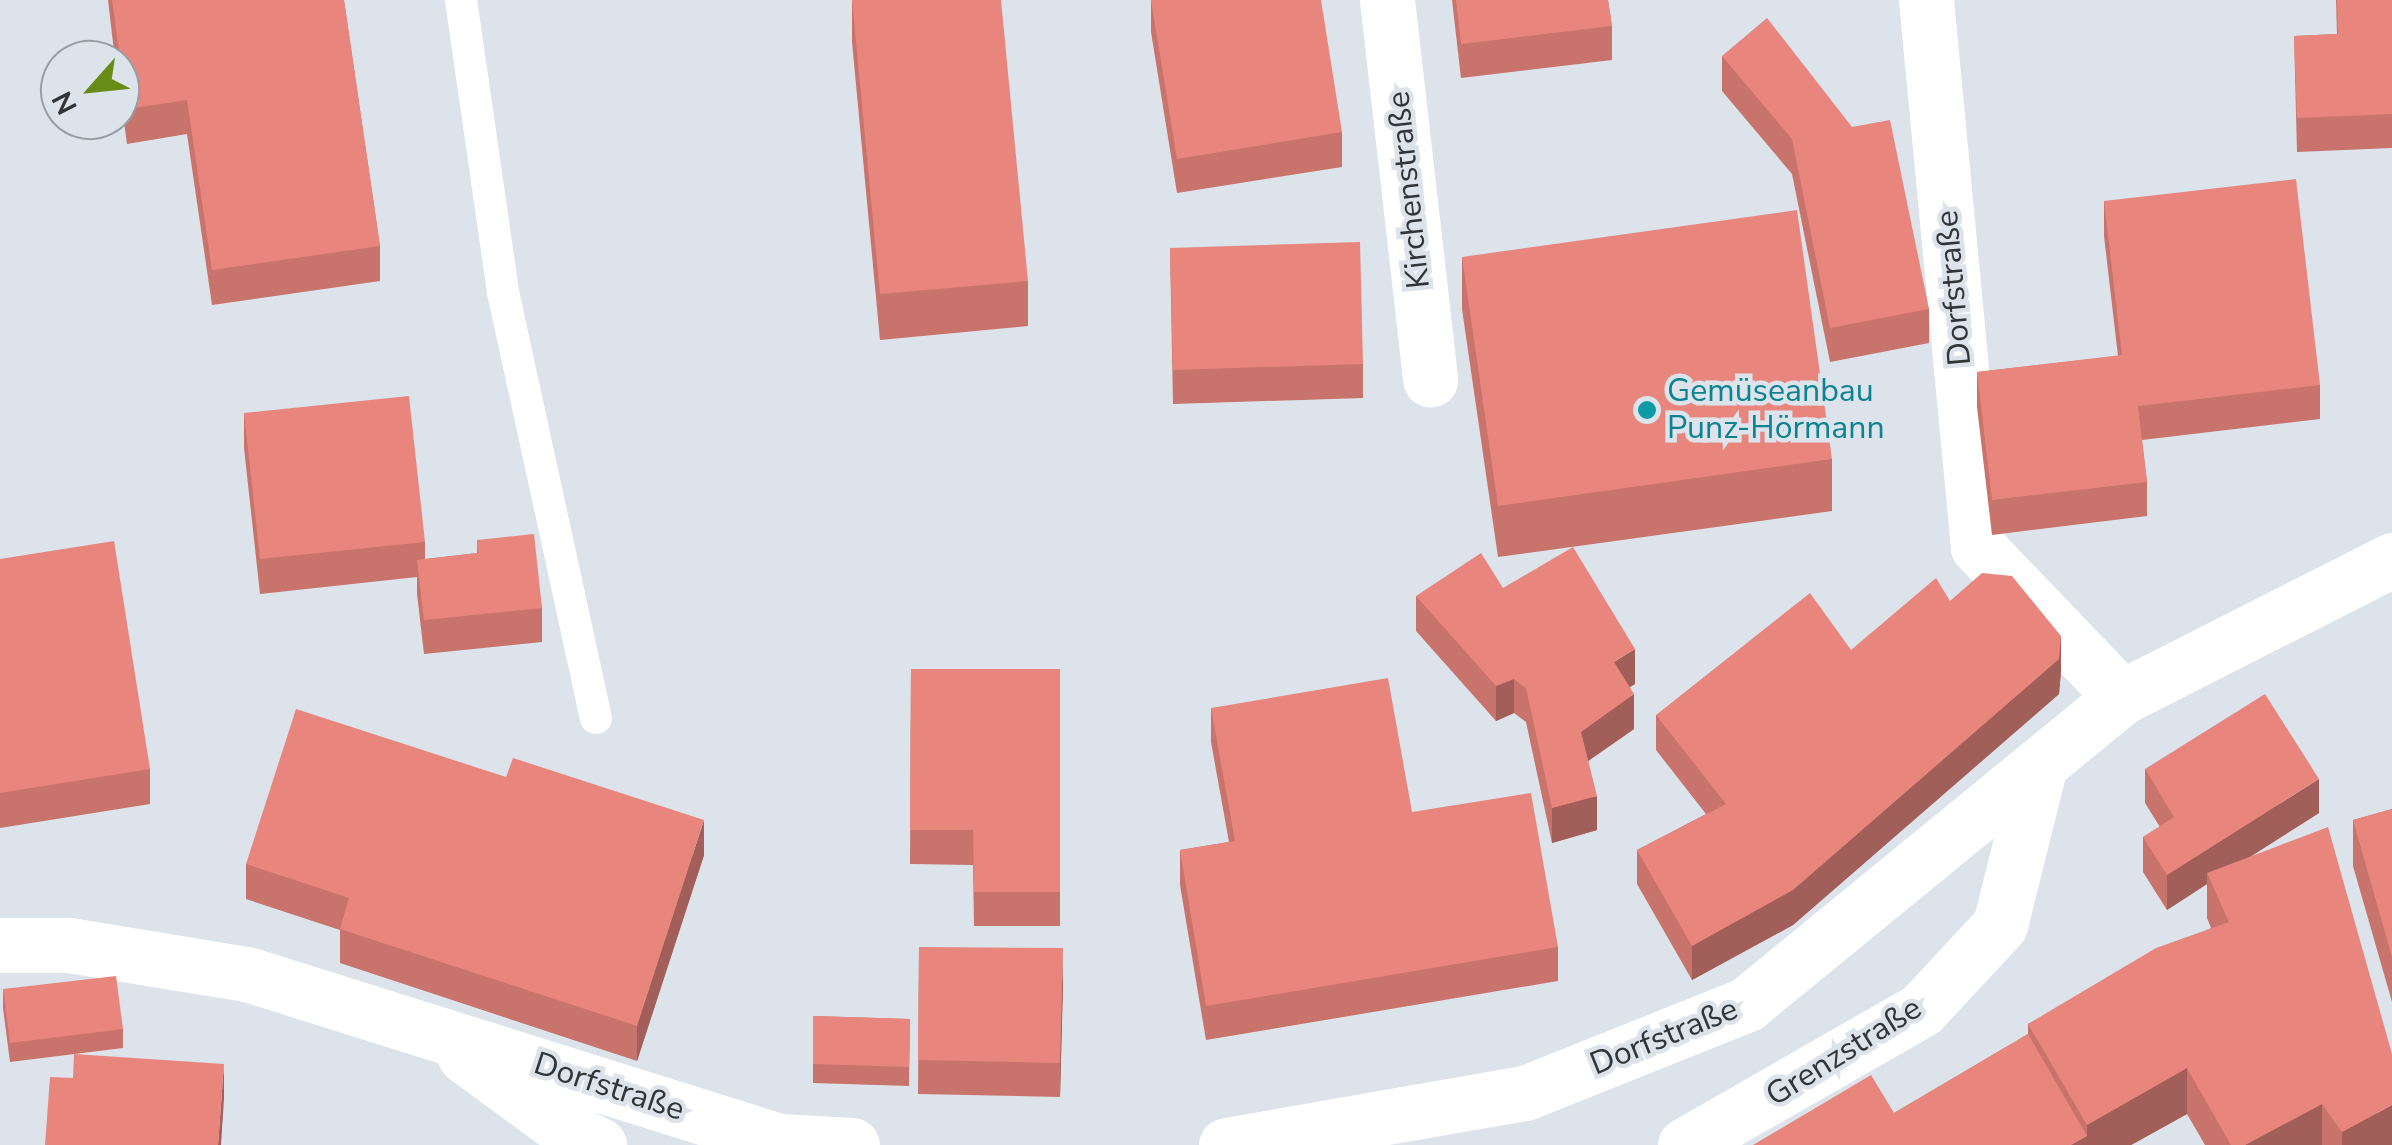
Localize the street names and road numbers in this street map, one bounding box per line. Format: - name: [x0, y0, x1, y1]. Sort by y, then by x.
- street label: Kirchenstraße: [1380, 89, 1438, 291]
- street label: Dorfstraße: [1928, 209, 1980, 367]
- street label: Grenzstraße: [1759, 989, 1929, 1115]
- street label: Dorfstraße: [1585, 990, 1743, 1084]
- street label: Dorfstraße: [529, 1045, 689, 1129]

